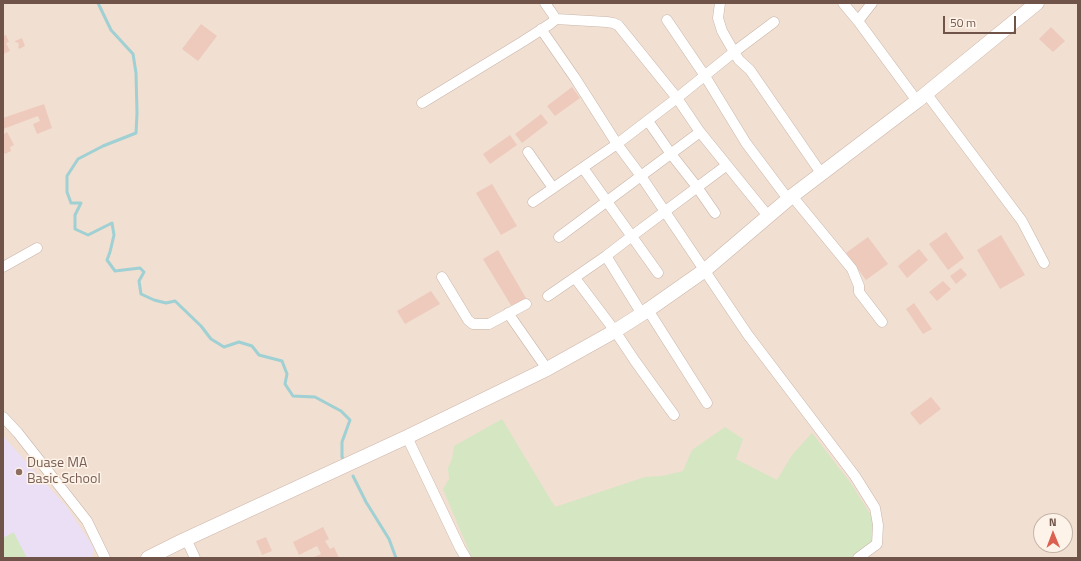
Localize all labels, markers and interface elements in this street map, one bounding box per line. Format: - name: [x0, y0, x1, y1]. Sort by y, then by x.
- scale bar: [945, 8, 1018, 34]
- text: 50 m: [950, 13, 976, 32]
- place label: Duase MA Basic School: [27, 456, 101, 488]
- marker: Duase MA Basic School: [14, 467, 24, 477]
- north arrow: [1033, 513, 1073, 553]
- text: N: [1049, 514, 1057, 530]

